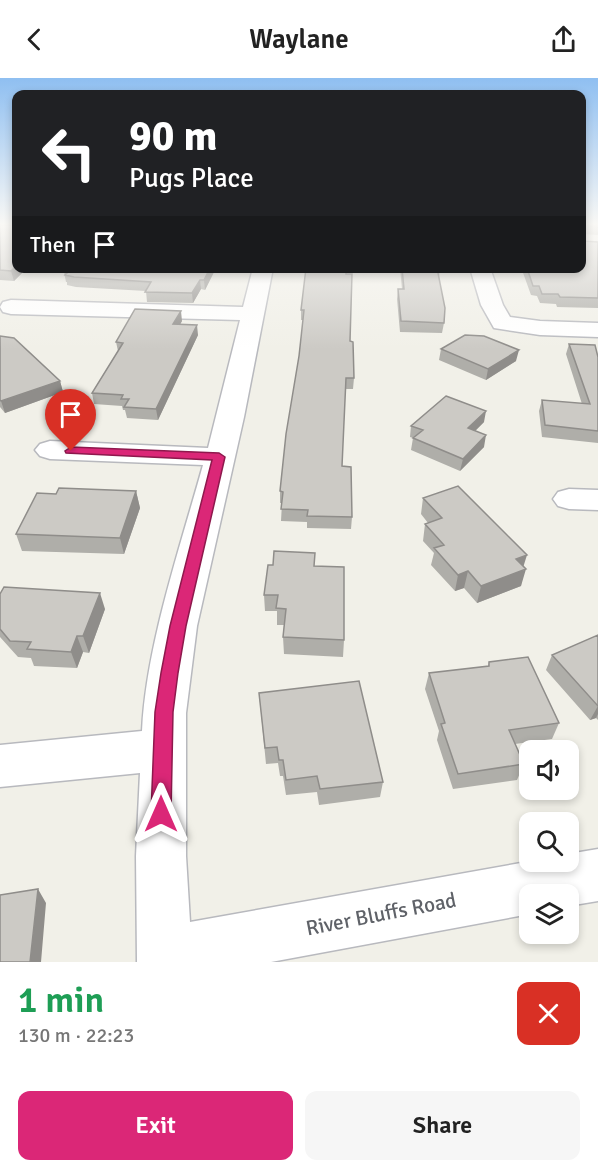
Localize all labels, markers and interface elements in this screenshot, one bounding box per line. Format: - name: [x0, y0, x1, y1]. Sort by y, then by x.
- icon: back: [18, 23, 51, 56]
- text: Waylane: [249, 23, 349, 56]
- icon: share: [547, 23, 580, 56]
- text: 90 m: [129, 111, 218, 162]
- icon: left: [30, 114, 108, 192]
- text: Pugs Place: [129, 162, 254, 195]
- icon: arrive: [88, 228, 121, 261]
- text: Then: [30, 231, 76, 258]
- pin: [45, 389, 96, 451]
- icon: arrive: [54, 398, 87, 431]
- map controls: [519, 740, 579, 944]
- button: sound: [519, 740, 579, 800]
- position arrow: [129, 782, 193, 846]
- button: search: [519, 812, 579, 872]
- button: layers: [519, 884, 579, 944]
- street label: River Bluffs Road: [304, 887, 458, 941]
- text: 1 min: [18, 978, 104, 1023]
- button: close: [517, 982, 580, 1045]
- text: 130 m · 22:23: [18, 1023, 134, 1048]
- button: Exit: [18, 1091, 293, 1160]
- button: Share: [305, 1091, 580, 1160]

